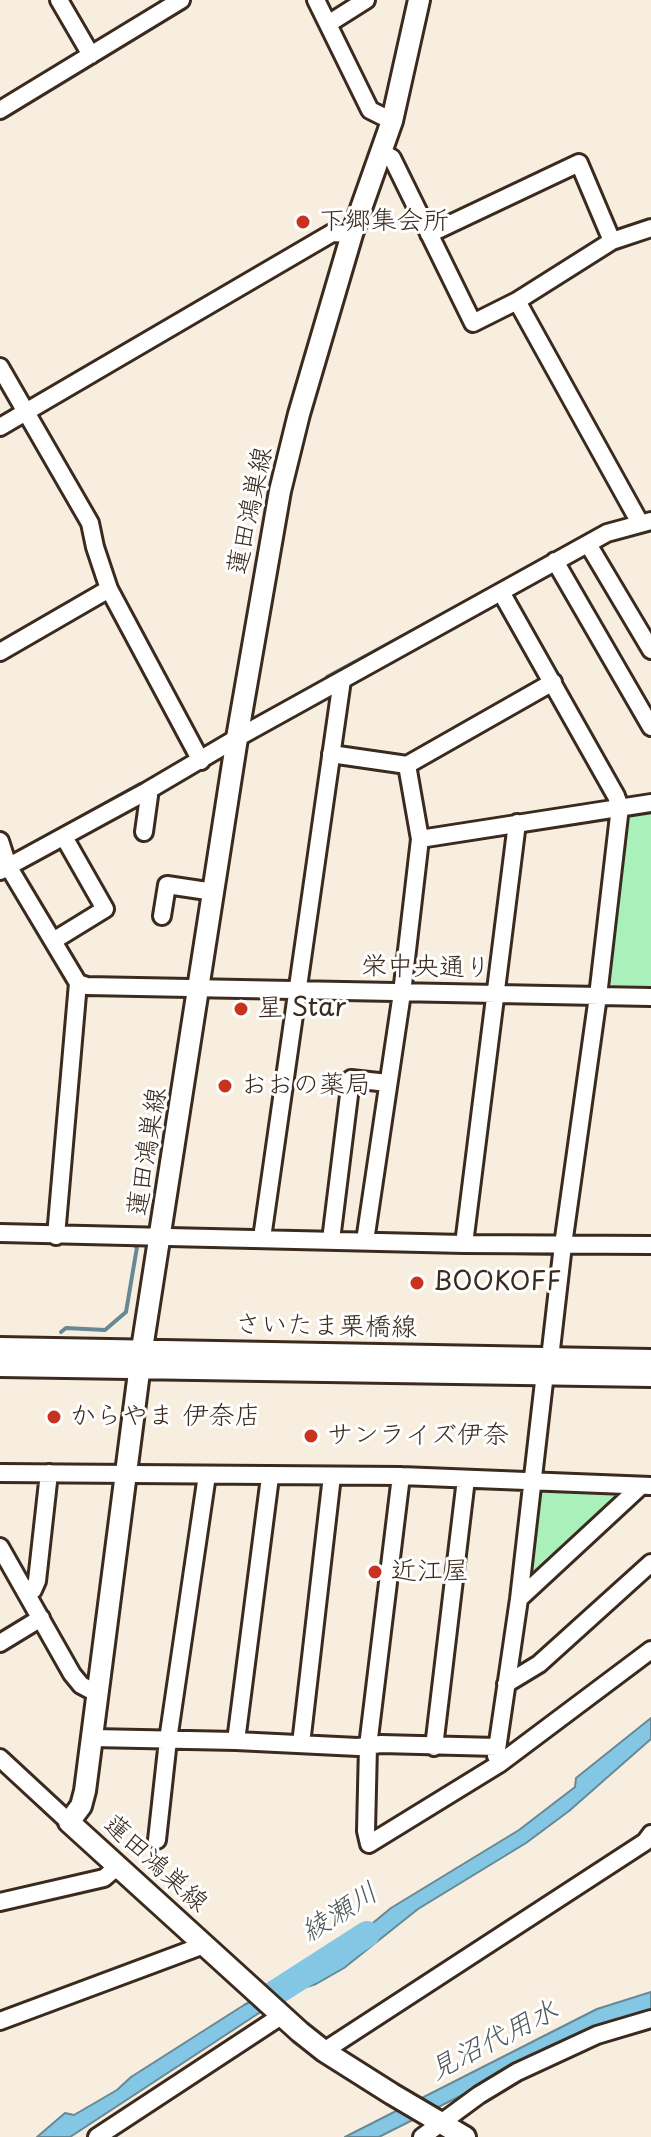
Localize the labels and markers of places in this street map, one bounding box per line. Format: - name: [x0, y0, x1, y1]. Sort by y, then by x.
- place label: 下郷集会所: [319, 206, 449, 238]
- marker: 下郷集会所: [294, 213, 312, 231]
- place label: 星 Star: [257, 993, 346, 1025]
- marker: 星 Star: [232, 1000, 250, 1018]
- place label: おおの薬局: [241, 1070, 371, 1102]
- marker: おおの薬局: [216, 1077, 234, 1095]
- place label: BOOKOFF: [433, 1267, 561, 1299]
- marker: BOOKOFF: [408, 1274, 426, 1292]
- place label: からやま 伊奈店: [70, 1401, 260, 1433]
- marker: からやま 伊奈店: [45, 1408, 63, 1426]
- place label: サンライズ伊奈: [327, 1420, 509, 1452]
- marker: サンライズ伊奈: [302, 1427, 320, 1445]
- place label: 近江屋: [391, 1556, 469, 1588]
- marker: 近江屋: [366, 1563, 384, 1581]

